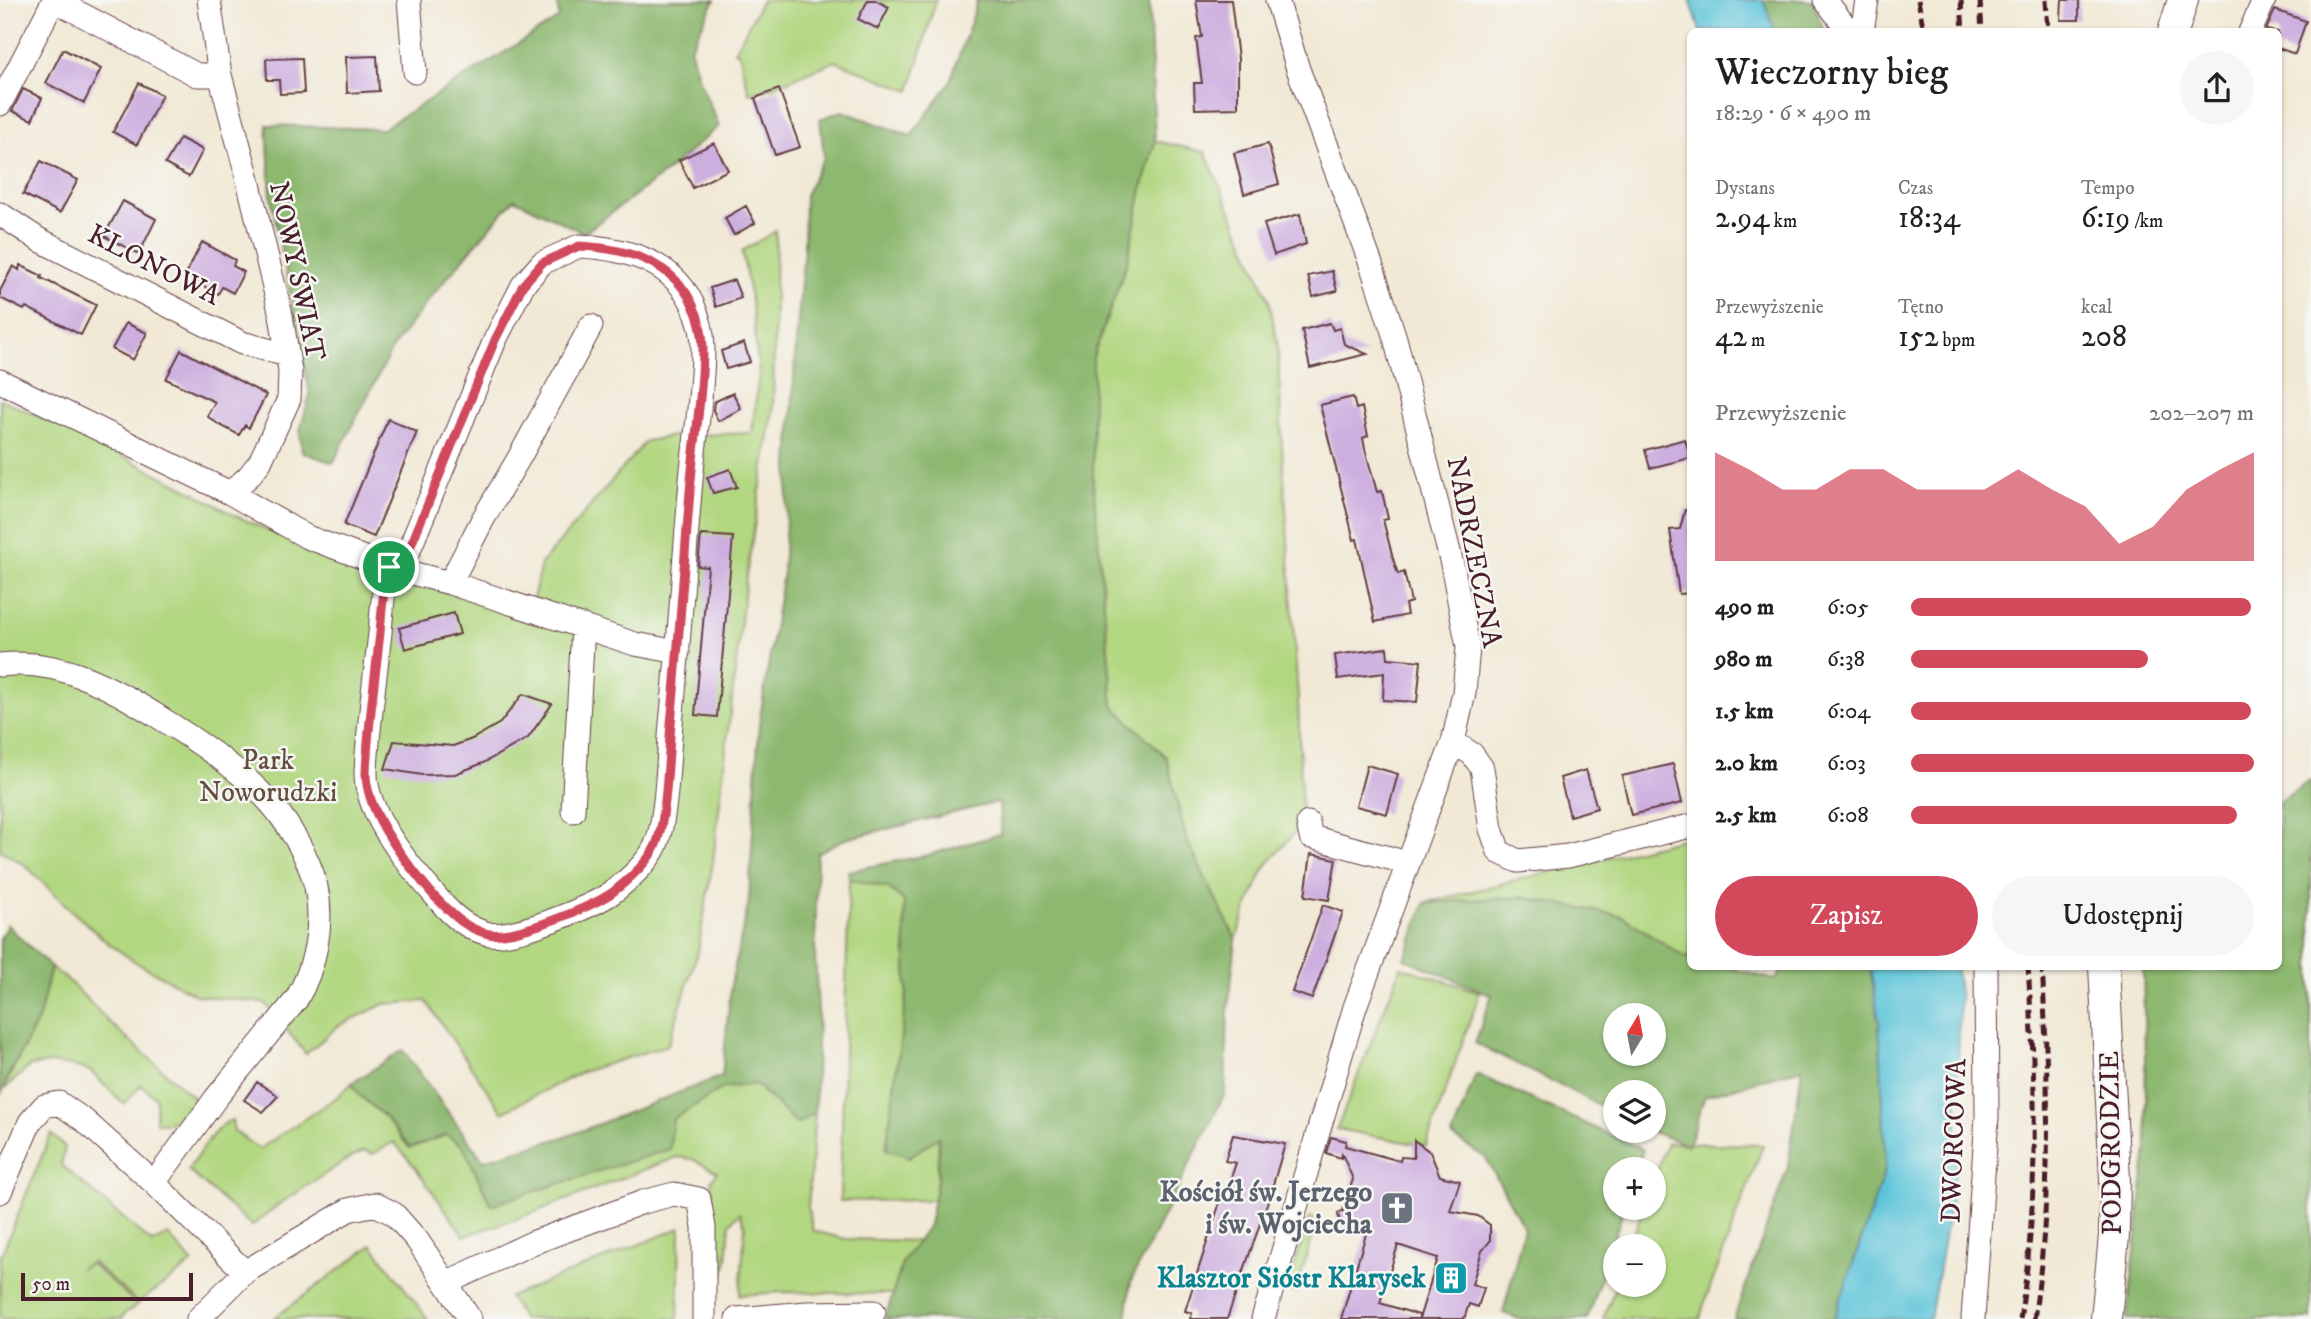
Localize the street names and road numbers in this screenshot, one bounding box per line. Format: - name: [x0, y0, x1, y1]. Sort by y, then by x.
- street label: NOWY ŚWIAT: [261, 178, 334, 364]
- street label: KLONOWA: [82, 217, 227, 314]
- street label: NADRZECZNA: [1438, 453, 1510, 652]
- street label: PODGRODZIE: [2092, 1051, 2130, 1235]
- street label: DWORCOWA: [1934, 1057, 1974, 1224]

